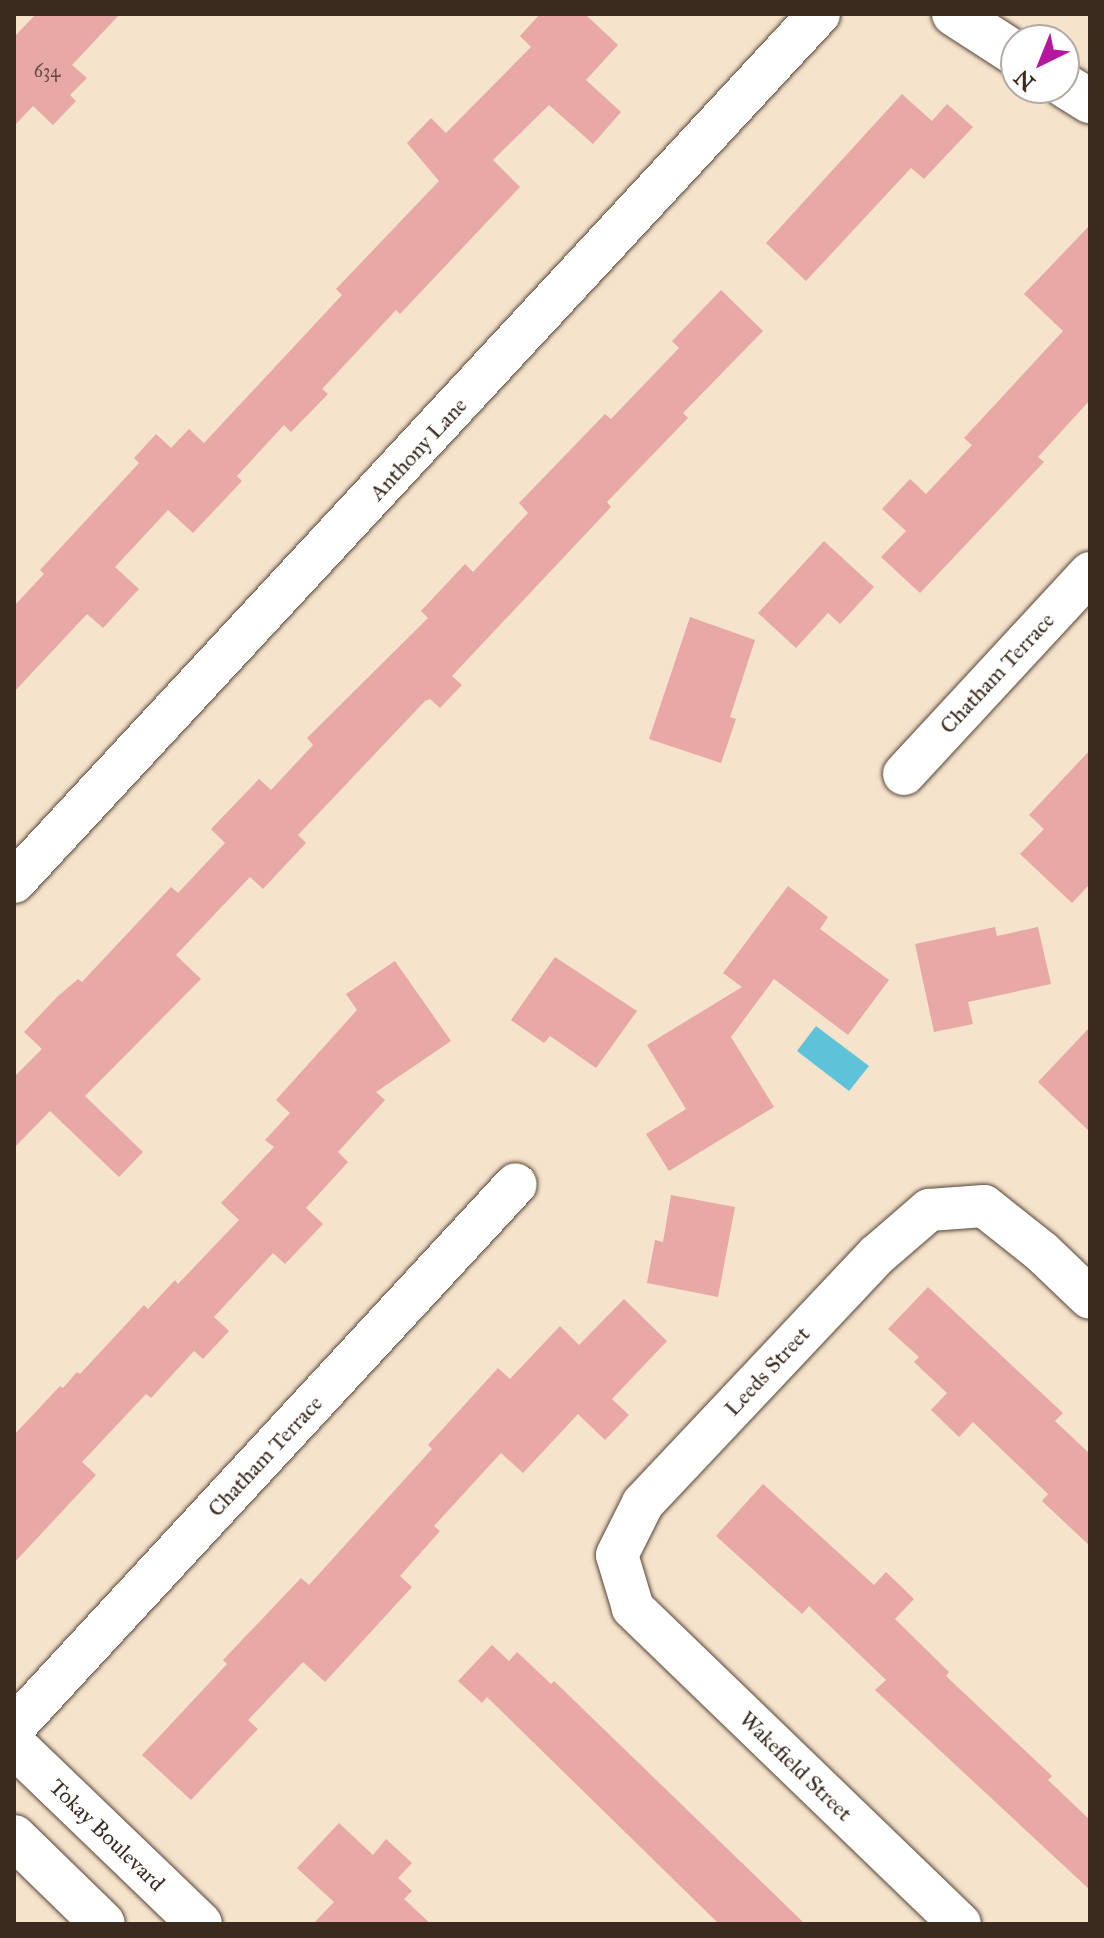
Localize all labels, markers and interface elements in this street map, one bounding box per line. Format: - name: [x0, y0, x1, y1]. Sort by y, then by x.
- north arrow: [1000, 24, 1080, 104]
- house number: 634: [34, 60, 60, 82]
- text: N: [1009, 64, 1041, 97]
- street label: Anthony Lane: [364, 392, 472, 506]
- street label: Chatham Terrace: [934, 607, 1060, 739]
- street label: Leeds Street: [719, 1321, 815, 1421]
- street label: Chatham Terrace: [202, 1390, 328, 1522]
- street label: Wakefield Street: [734, 1706, 858, 1826]
- street label: Tokay Boulevard: [44, 1773, 170, 1897]

